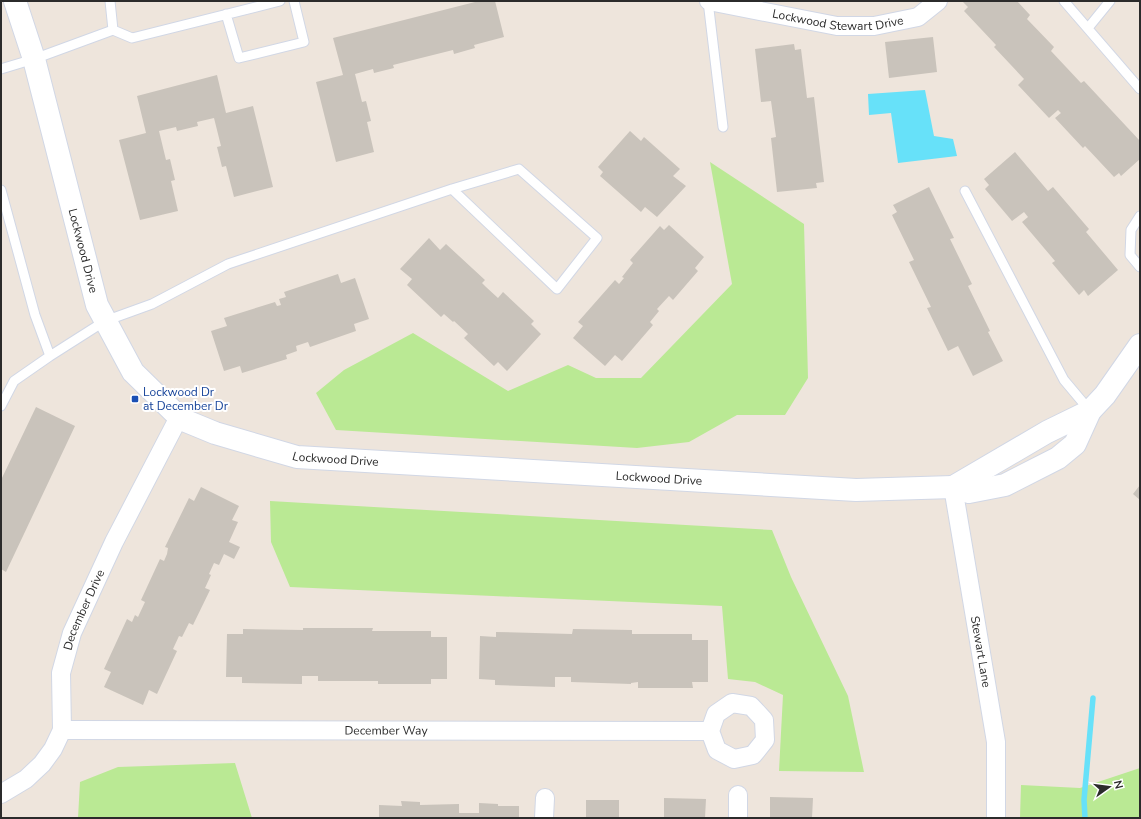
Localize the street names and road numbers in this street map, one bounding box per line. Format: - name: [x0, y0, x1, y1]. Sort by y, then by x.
- street label: Lockwood Stewart Drive: [771, 6, 905, 34]
- street label: Lockwood Drive: [65, 207, 102, 295]
- street label: Lockwood Drive: [290, 448, 379, 470]
- street label: Lockwood Drive: [615, 468, 703, 489]
- street label: December Drive: [60, 567, 108, 652]
- street label: Stewart Lane: [967, 615, 995, 689]
- street label: December Way: [344, 722, 428, 739]

